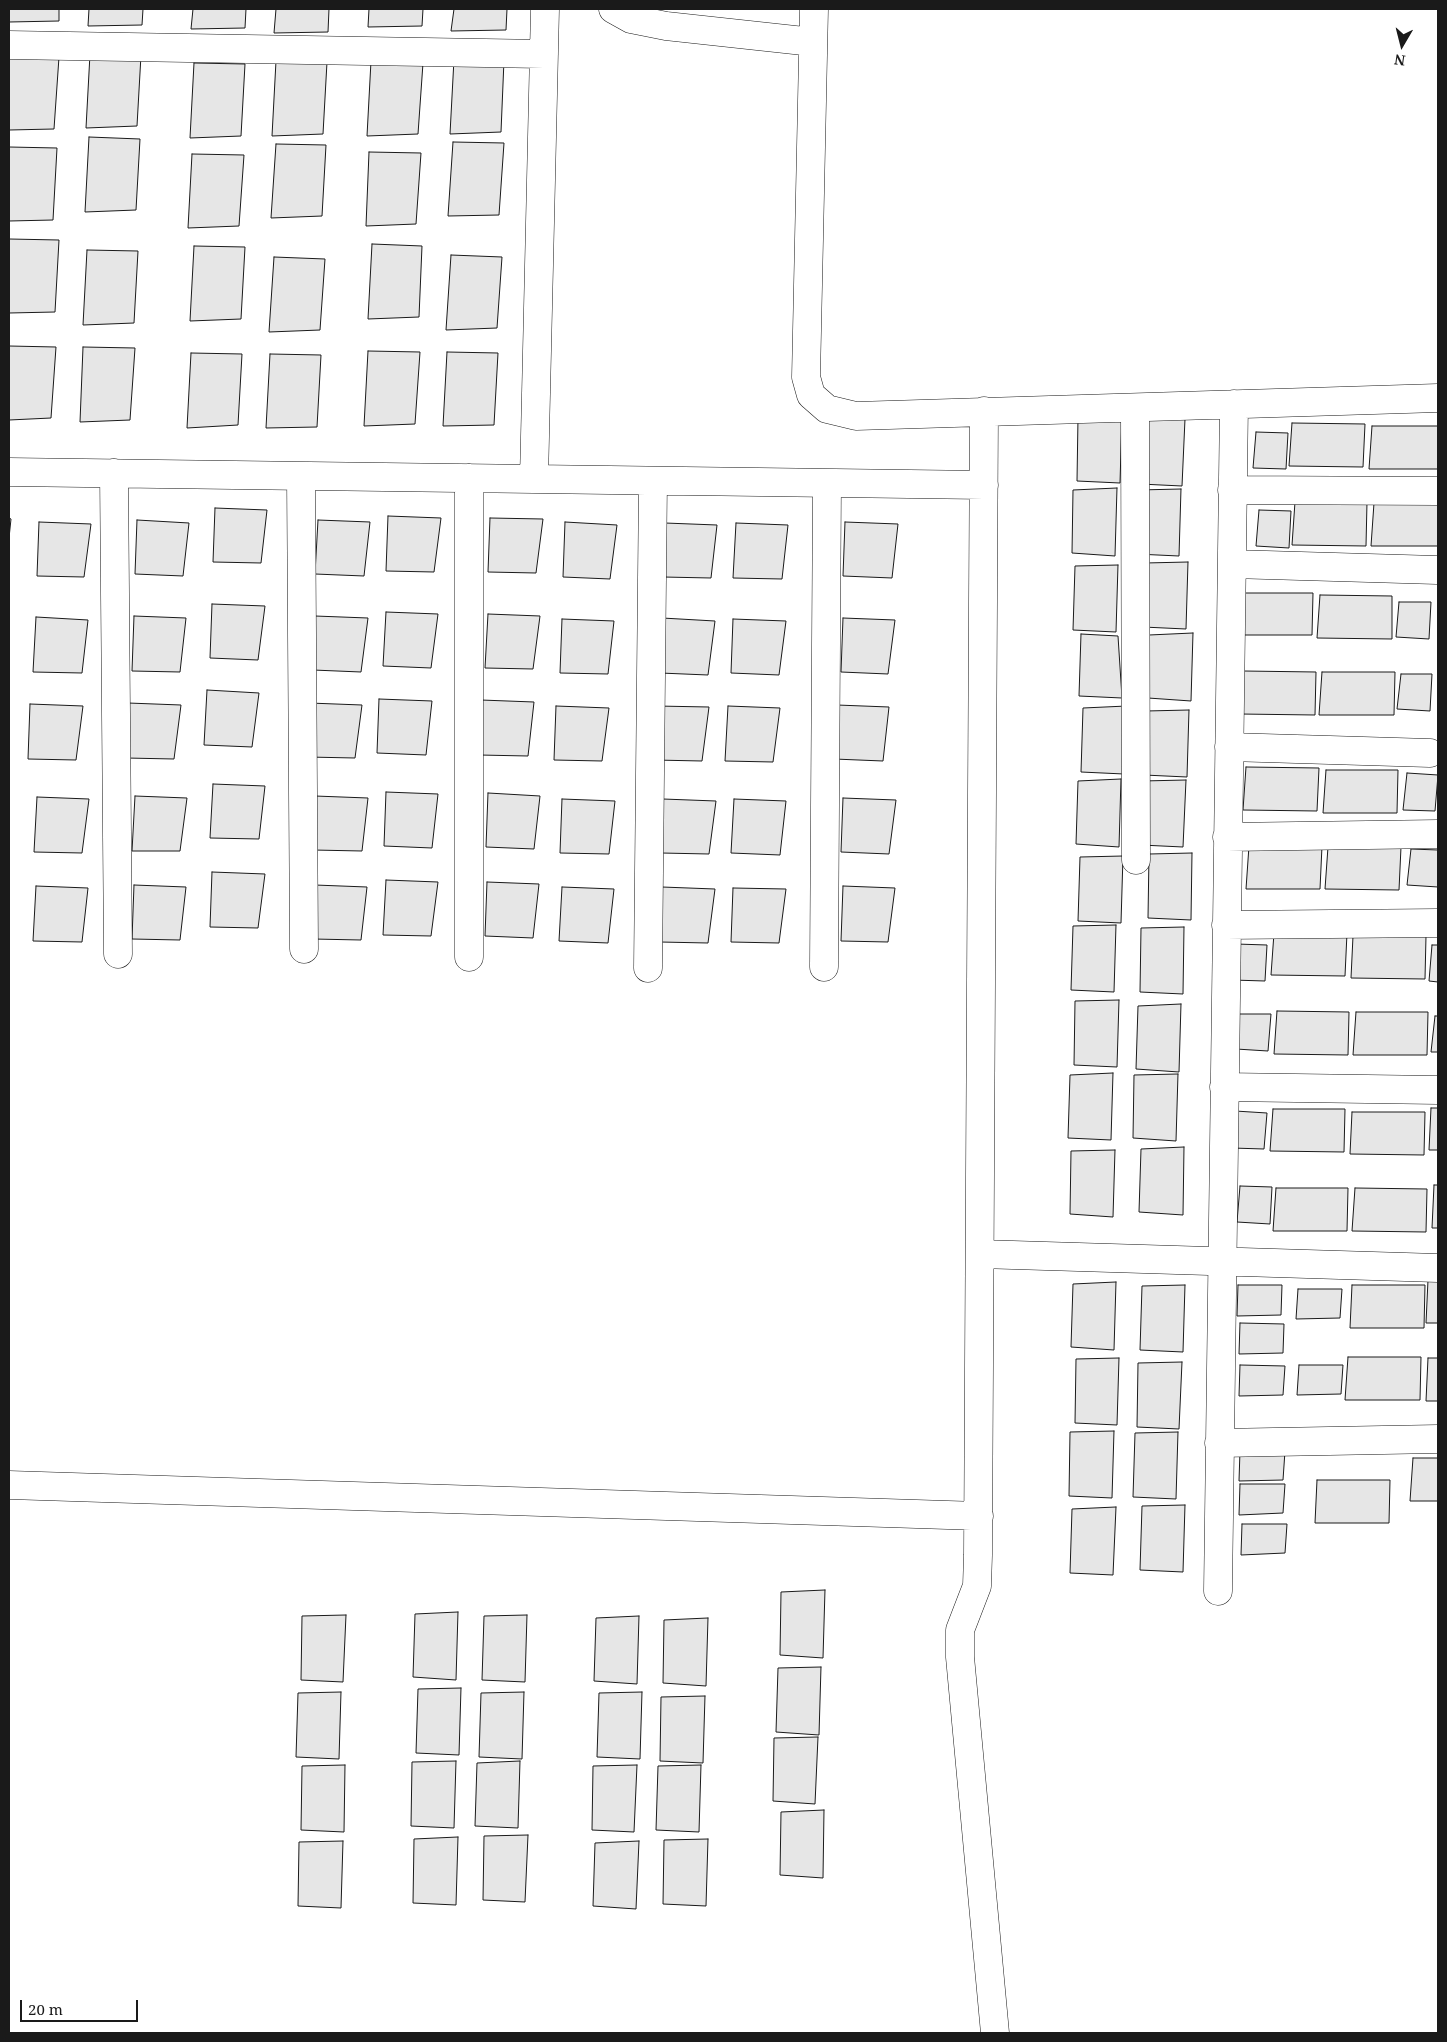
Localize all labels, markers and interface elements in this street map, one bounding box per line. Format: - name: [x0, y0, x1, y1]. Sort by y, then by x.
- north arrow: [1377, 20, 1427, 70]
- text: N: [1393, 50, 1407, 71]
- scale bar: [22, 1990, 140, 2022]
- text: 20 m: [28, 1999, 63, 2019]

